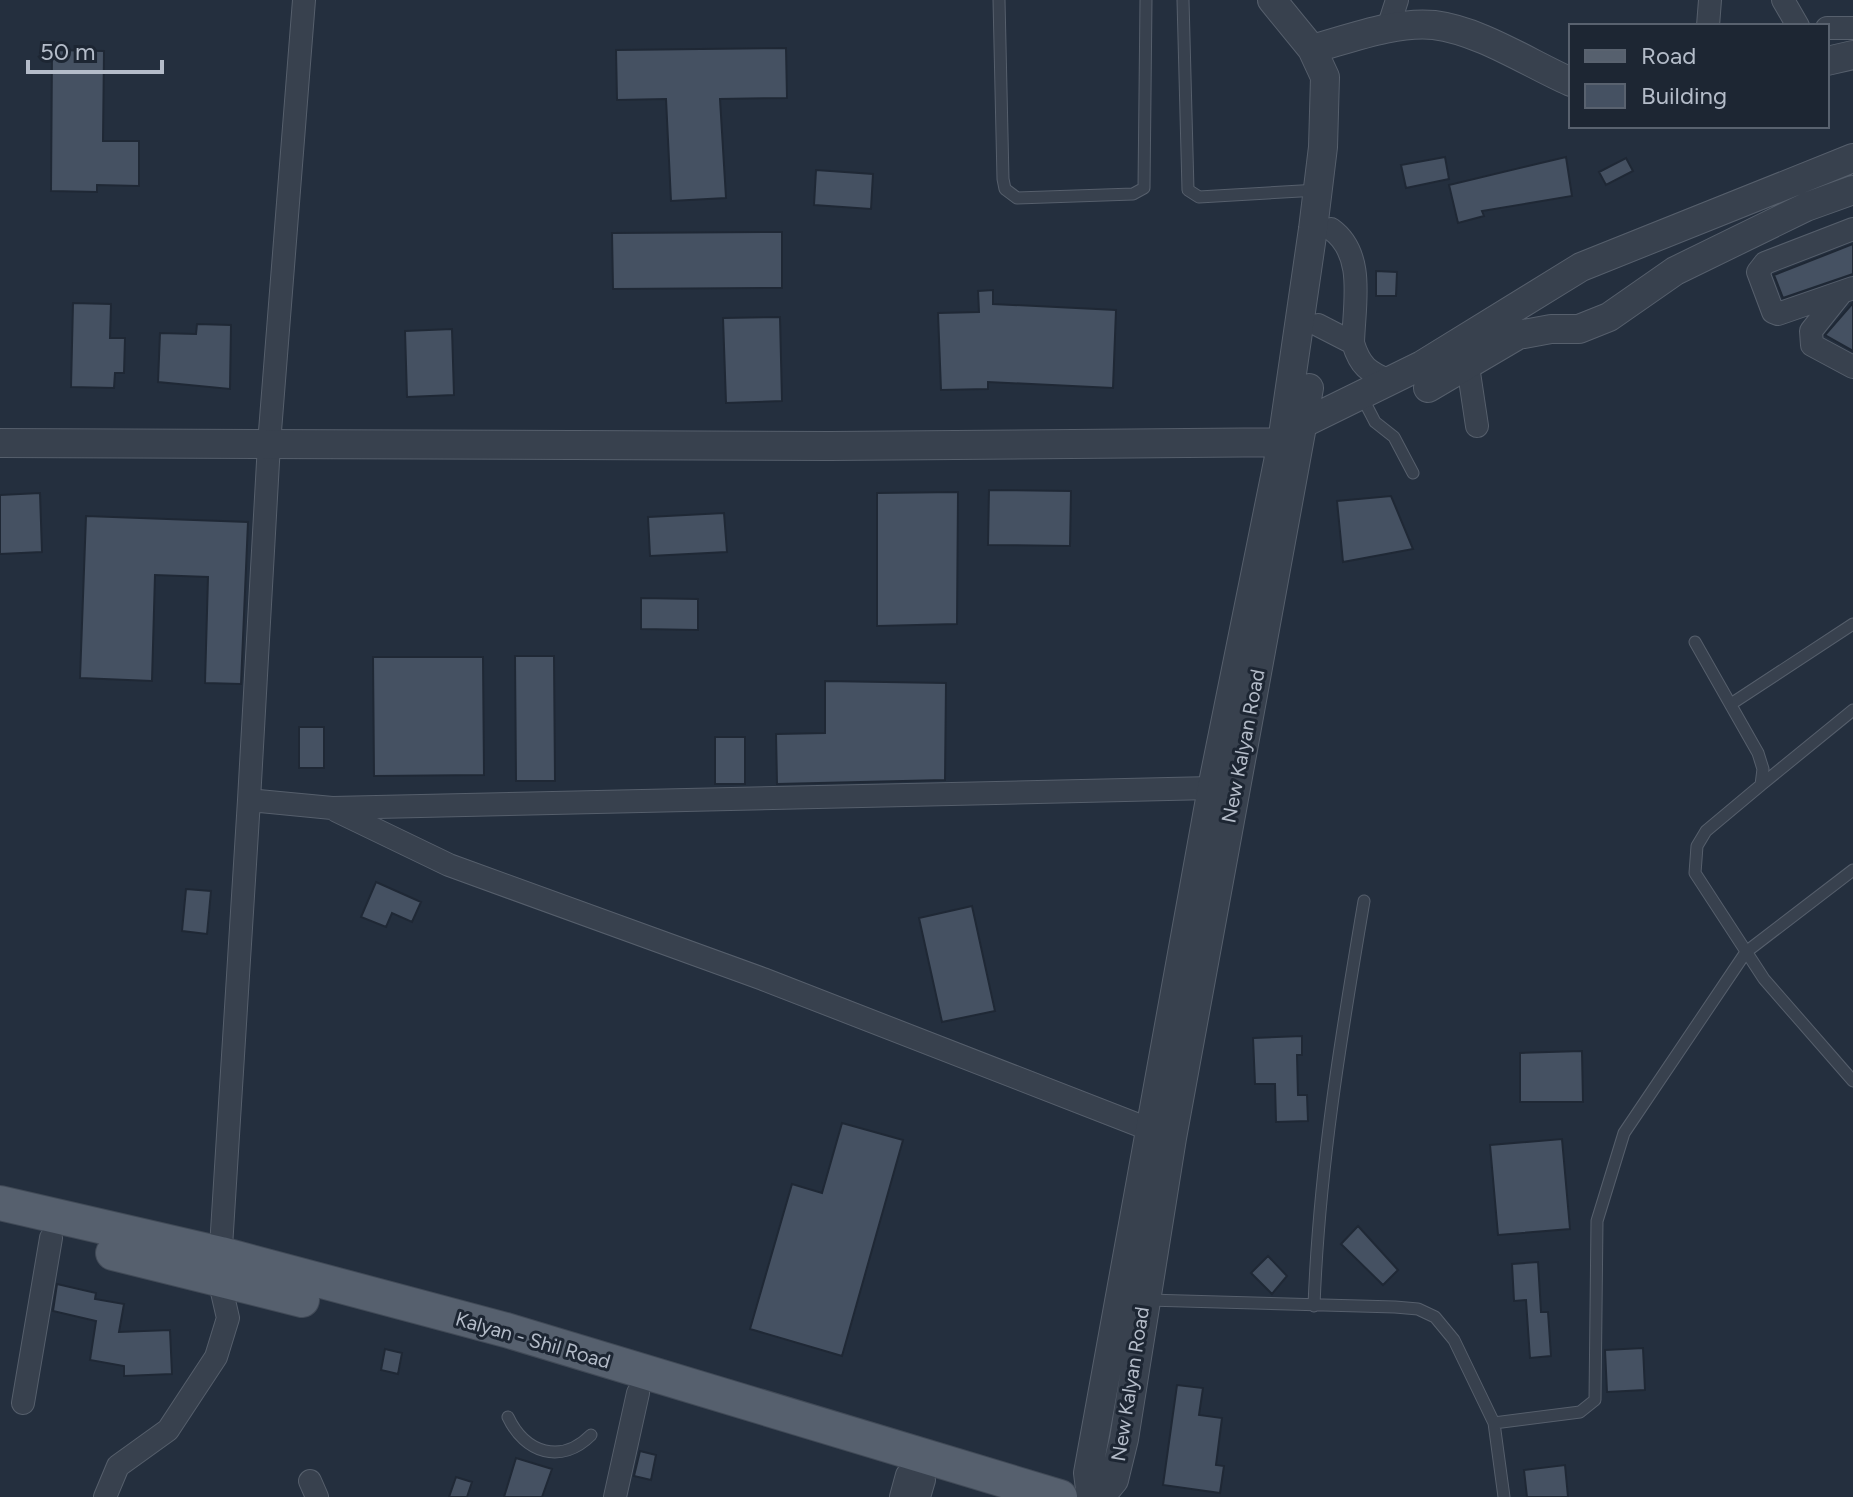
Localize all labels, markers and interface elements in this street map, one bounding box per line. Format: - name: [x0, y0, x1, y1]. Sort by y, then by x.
- scale bar: [28, 24, 162, 74]
- legend: [1569, 24, 1829, 128]
- text: 50 m: [40, 37, 96, 66]
- text: Road: [1641, 41, 1696, 70]
- text: Building: [1641, 81, 1727, 110]
- street label: New Kalyan Road: [1216, 667, 1270, 825]
- street label: New Kalyan Road: [1106, 1305, 1154, 1463]
- street label: Kalyan - Shil Road: [453, 1306, 613, 1374]

